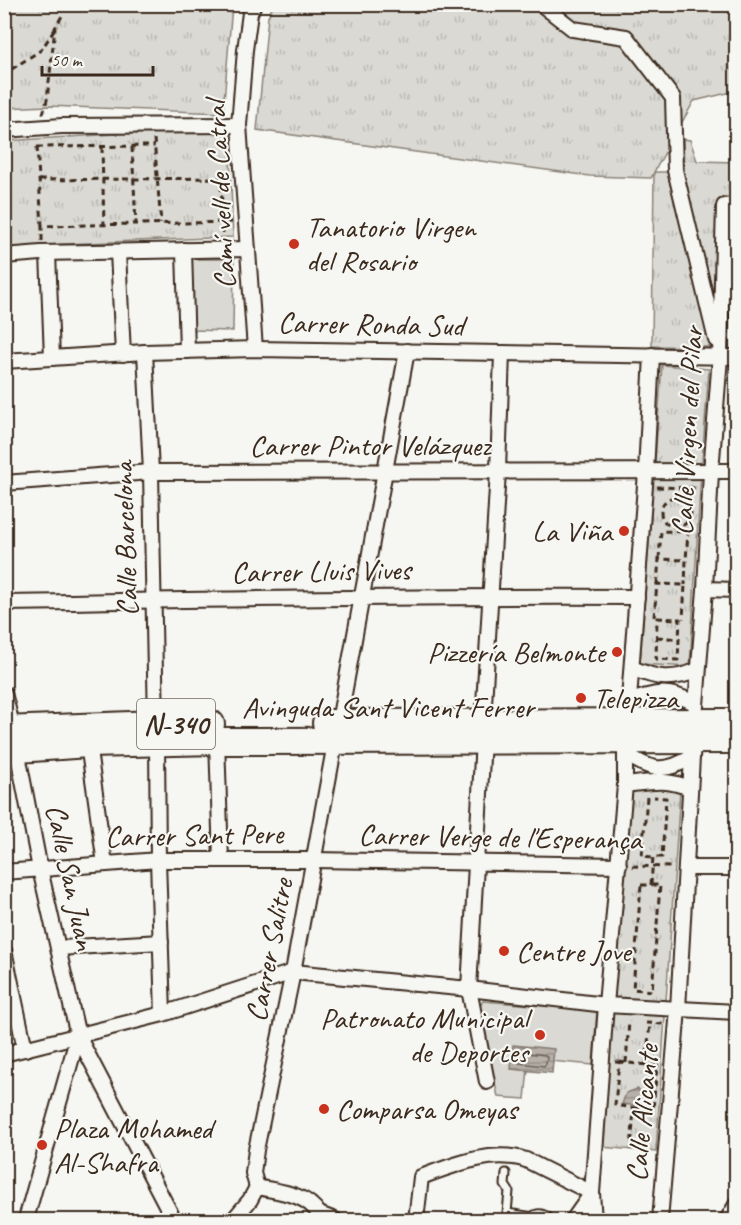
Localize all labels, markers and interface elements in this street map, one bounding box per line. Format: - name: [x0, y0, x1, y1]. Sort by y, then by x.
- scale bar: [42, 39, 153, 77]
- text: 50 m: [51, 49, 84, 71]
- street label: Camí vell de Catral: [196, 95, 244, 290]
- place label: Tanatorio Virgen del Rosario: [306, 208, 477, 280]
- marker: Tanatorio Virgen del Rosario: [287, 237, 301, 251]
- street label: Carrer Ronda Sud: [278, 303, 469, 345]
- street label: Calle Virgen del Pilar: [663, 323, 712, 536]
- street label: Carrer Pintor Velázquez: [249, 426, 492, 464]
- street label: Calle Barcelona: [103, 458, 147, 617]
- place label: La Viña: [532, 512, 614, 550]
- marker: La Viña: [617, 524, 631, 538]
- street label: Carrer Lluis Vives: [231, 550, 414, 592]
- place label: Pizzería Belmonte: [427, 633, 607, 671]
- marker: Pizzería Belmonte: [610, 645, 624, 659]
- place label: Telepizza: [593, 679, 680, 717]
- street label: Avinguda Sant Vicent Ferrer: [242, 688, 536, 726]
- marker: Telepizza: [574, 691, 588, 705]
- road number: N-340: [137, 699, 215, 749]
- street label: Calle San Juan: [37, 801, 105, 955]
- street label: Carrer Sant Pere: [105, 814, 286, 856]
- street label: Carrer Verge de l'Esperança: [358, 816, 644, 859]
- street label: Carrer Salitre: [237, 873, 302, 1025]
- place label: Centre Jove: [516, 932, 633, 970]
- marker: Centre Jove: [497, 944, 511, 958]
- place label: Patronato Municipal de Deportes: [320, 999, 533, 1071]
- marker: Patronato Municipal de Deportes: [533, 1028, 547, 1042]
- street label: Calle Alicante: [617, 1041, 667, 1183]
- place label: Comparsa Omeyas: [336, 1090, 520, 1128]
- marker: Comparsa Omeyas: [317, 1102, 331, 1116]
- place label: Plaza Mohamed Al-Shafra: [54, 1109, 217, 1181]
- marker: Plaza Mohamed Al-Shafra: [35, 1138, 49, 1152]

